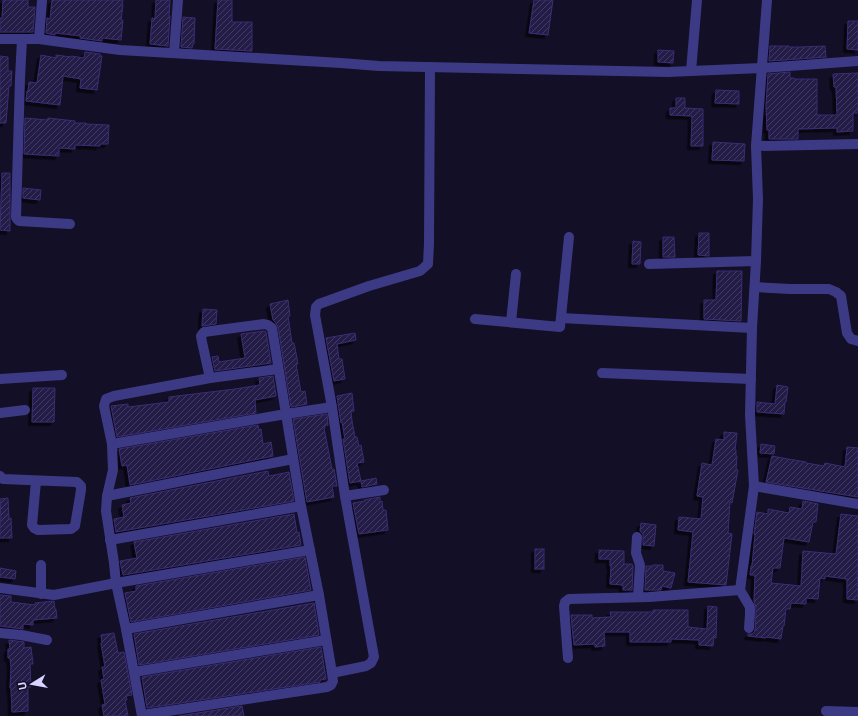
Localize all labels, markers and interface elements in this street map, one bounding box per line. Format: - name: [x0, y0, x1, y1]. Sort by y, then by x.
- north arrow: [12, 664, 52, 704]
- text: U: [14, 680, 30, 692]

